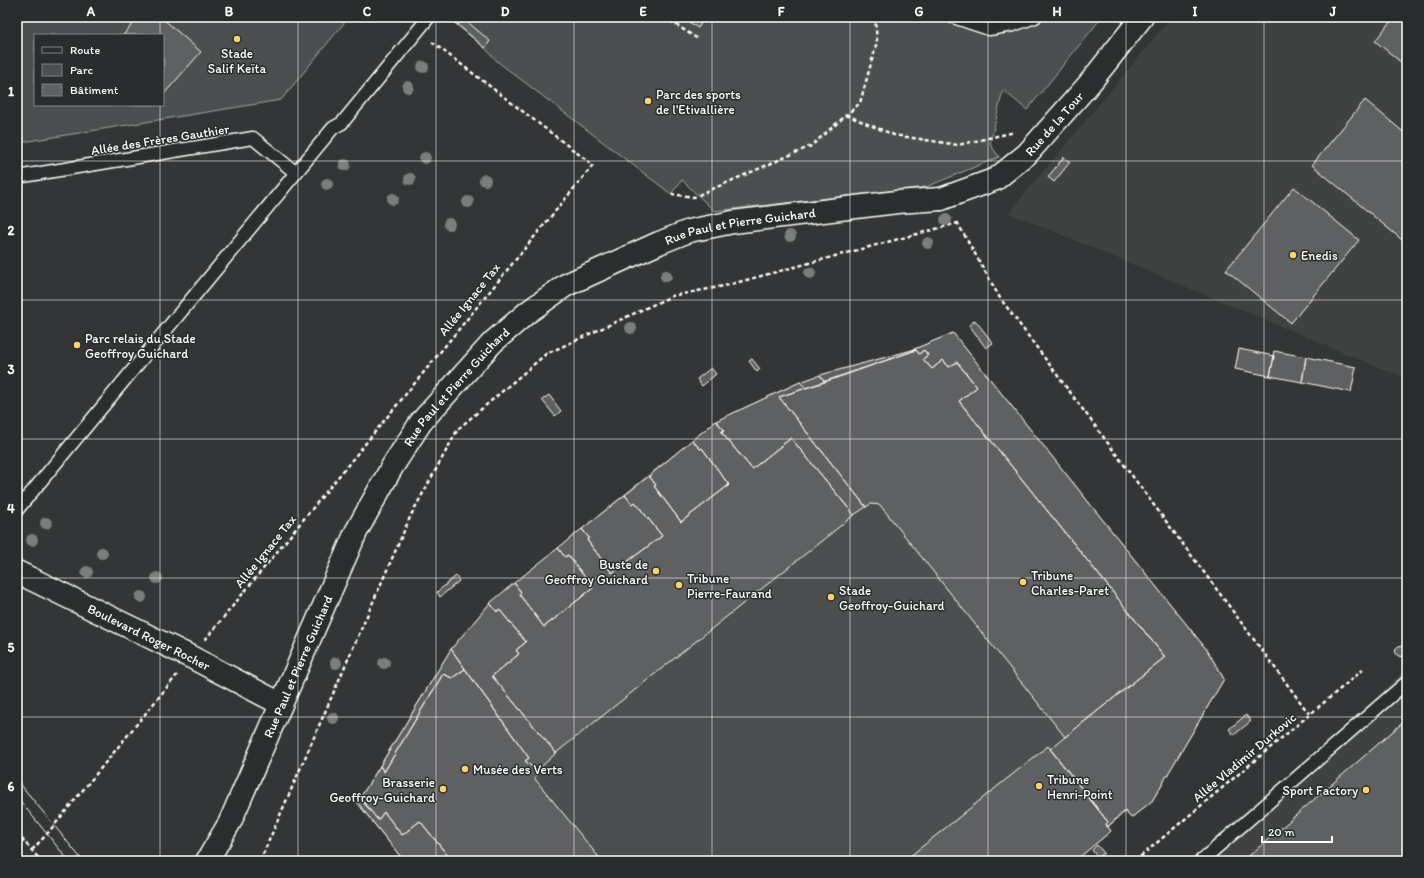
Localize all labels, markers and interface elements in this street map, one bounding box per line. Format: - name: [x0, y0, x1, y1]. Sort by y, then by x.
- text: A: [86, 4, 96, 19]
- text: B: [225, 4, 234, 19]
- text: C: [363, 4, 372, 19]
- text: D: [501, 4, 510, 19]
- text: E: [639, 4, 647, 19]
- text: F: [778, 4, 785, 19]
- text: G: [915, 4, 924, 19]
- text: H: [1053, 4, 1062, 19]
- text: I: [1193, 4, 1198, 19]
- text: J: [1329, 4, 1337, 19]
- legend: [34, 34, 164, 106]
- marker: Stade Salif Keïta: [232, 34, 242, 44]
- text: Route: [70, 43, 100, 57]
- place label: Stade Salif Keïta: [208, 46, 266, 76]
- text: Parc: [70, 63, 93, 77]
- text: Bâtiment: [70, 83, 119, 97]
- text: 1: [8, 84, 14, 99]
- place label: Parc des sports de l'Etivallière: [656, 87, 741, 117]
- street label: Rue de la Tour: [1022, 88, 1087, 159]
- marker: Parc des sports de l'Etivallière: [643, 96, 653, 106]
- street label: Allée des Frères Gauthier: [90, 121, 231, 158]
- street label: Rue Paul et Pierre Guichard: [662, 205, 816, 248]
- text: 2: [8, 223, 15, 238]
- place label: Enedis: [1301, 248, 1338, 263]
- marker: Enedis: [1288, 250, 1298, 260]
- street label: Allée Ignace Tax: [436, 260, 504, 339]
- street label: Rue Paul et Pierre Guichard: [400, 324, 513, 449]
- place label: Parc relais du Stade Geoffroy Guichard: [85, 331, 196, 361]
- marker: Parc relais du Stade Geoffroy Guichard: [72, 340, 82, 350]
- text: 3: [7, 362, 15, 377]
- text: 4: [7, 501, 15, 516]
- street label: Allée Ignace Tax: [232, 512, 300, 591]
- place label: Buste de Geoffroy Guichard: [545, 557, 648, 587]
- marker: Buste de Geoffroy Guichard: [651, 566, 661, 576]
- place label: Tribune Charles-Paret: [1031, 568, 1109, 598]
- place label: Tribune Pierre-Faurand: [687, 571, 772, 601]
- marker: Tribune Charles-Paret: [1018, 577, 1028, 587]
- marker: Tribune Pierre-Faurand: [674, 580, 684, 590]
- place label: Stade Geoffroy-Guichard: [839, 583, 945, 613]
- marker: Stade Geoffroy-Guichard: [826, 592, 836, 602]
- street label: Rue Paul et Pierre Guichard: [261, 593, 336, 740]
- street label: Boulevard Roger Rocher: [85, 601, 213, 674]
- text: 5: [8, 640, 15, 655]
- street label: Allée Vladimir Durkovic: [1189, 710, 1299, 805]
- place label: Musée des Verts: [473, 762, 563, 777]
- marker: Musée des Verts: [460, 764, 470, 774]
- place label: Tribune Henri-Point: [1047, 772, 1113, 802]
- place label: Brasserie Geoffroy-Guichard: [329, 775, 435, 805]
- text: 6: [8, 779, 15, 794]
- marker: Tribune Henri-Point: [1034, 781, 1044, 791]
- place label: Sport Factory: [1282, 783, 1358, 798]
- marker: Brasserie Geoffroy-Guichard: [438, 784, 448, 794]
- marker: Sport Factory: [1361, 785, 1371, 795]
- scale bar: [1262, 818, 1332, 844]
- text: 20 m: [1268, 825, 1295, 839]

